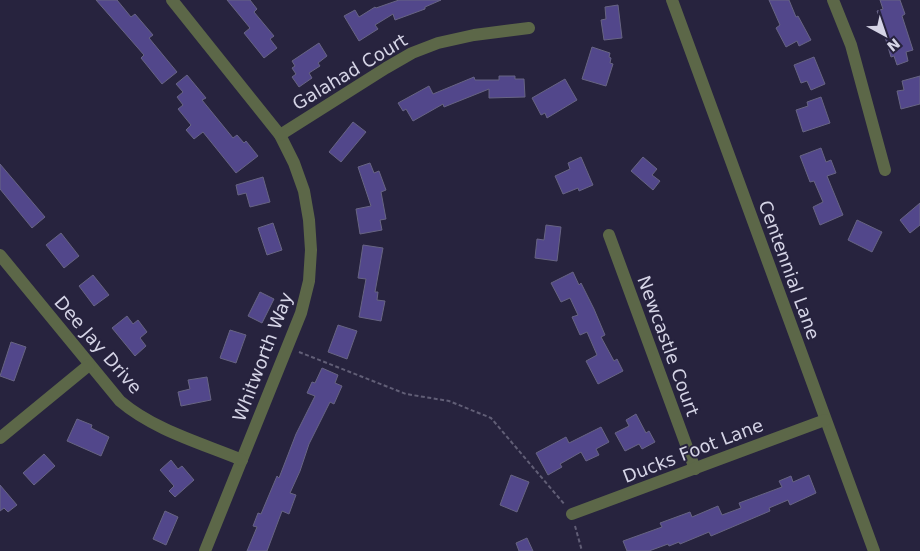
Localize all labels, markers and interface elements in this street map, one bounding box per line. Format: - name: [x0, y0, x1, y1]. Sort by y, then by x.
- north arrow: [860, 10, 910, 60]
- street label: Galahad Court: [289, 29, 411, 114]
- text: N: [884, 35, 903, 55]
- street label: Centennial Lane: [755, 198, 824, 342]
- street label: Newcastle Court: [633, 273, 704, 419]
- street label: Whitworth Way: [228, 289, 297, 424]
- street label: Dee Jay Drive: [50, 292, 146, 398]
- street label: Ducks Foot Lane: [620, 414, 766, 487]

